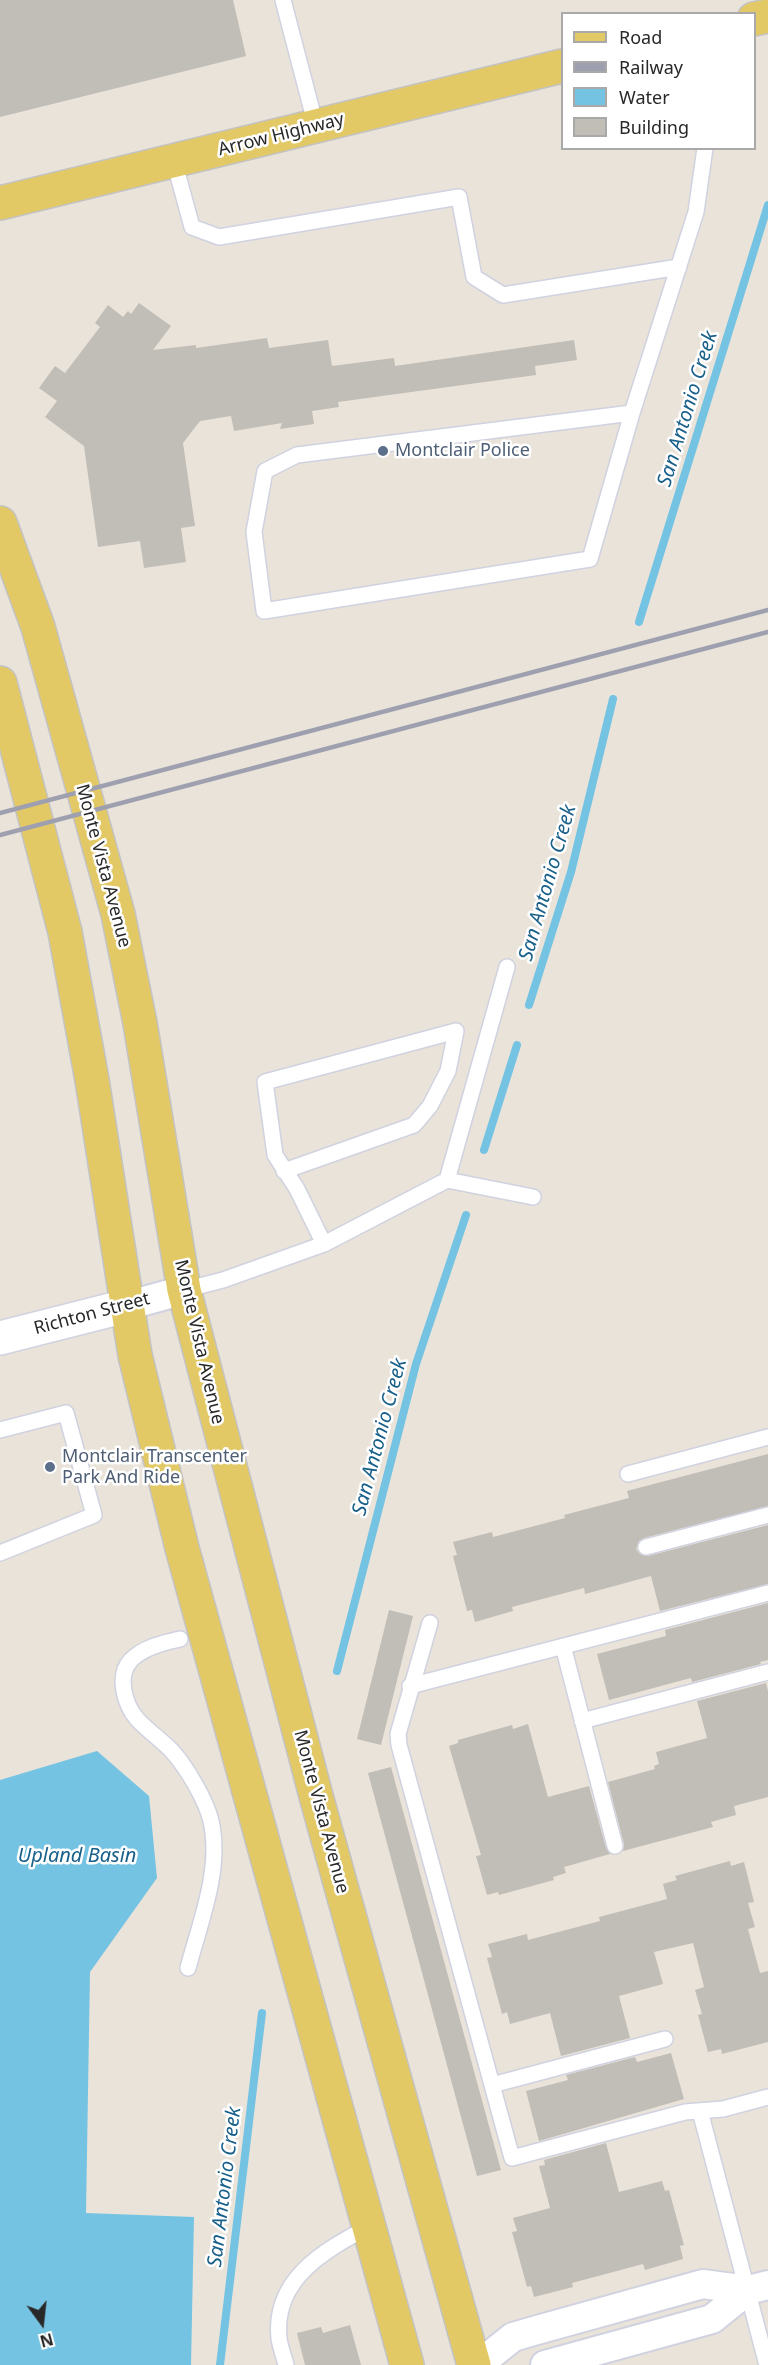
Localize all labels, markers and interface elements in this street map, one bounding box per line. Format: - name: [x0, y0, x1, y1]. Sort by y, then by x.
- legend: [561, 12, 756, 150]
- text: Road: [619, 25, 662, 49]
- text: Railway: [619, 55, 683, 79]
- text: Water: [619, 85, 670, 109]
- street label: Arrow Highway: [216, 109, 346, 161]
- text: Building: [619, 115, 689, 139]
- water label: San Antonio Creek: [653, 328, 723, 490]
- place label: Montclair Police: [395, 440, 530, 462]
- marker: Montclair Police: [376, 444, 390, 458]
- street label: Monte Vista Avenue: [71, 782, 135, 950]
- water label: San Antonio Creek: [514, 802, 582, 964]
- street label: Monte Vista Avenue: [170, 1258, 228, 1426]
- street label: Richton Street: [32, 1288, 152, 1340]
- water label: San Antonio Creek: [348, 1356, 412, 1518]
- place label: Montclair Transcenter Park And Ride: [62, 1446, 247, 1488]
- marker: Montclair Transcenter Park And Ride: [43, 1460, 57, 1474]
- street label: Monte Vista Avenue: [289, 1728, 353, 1896]
- water label: Upland Basin: [18, 1844, 136, 1868]
- water label: San Antonio Creek: [203, 2105, 247, 2269]
- north arrow: [12, 2293, 72, 2353]
- text: N: [38, 2328, 56, 2353]

